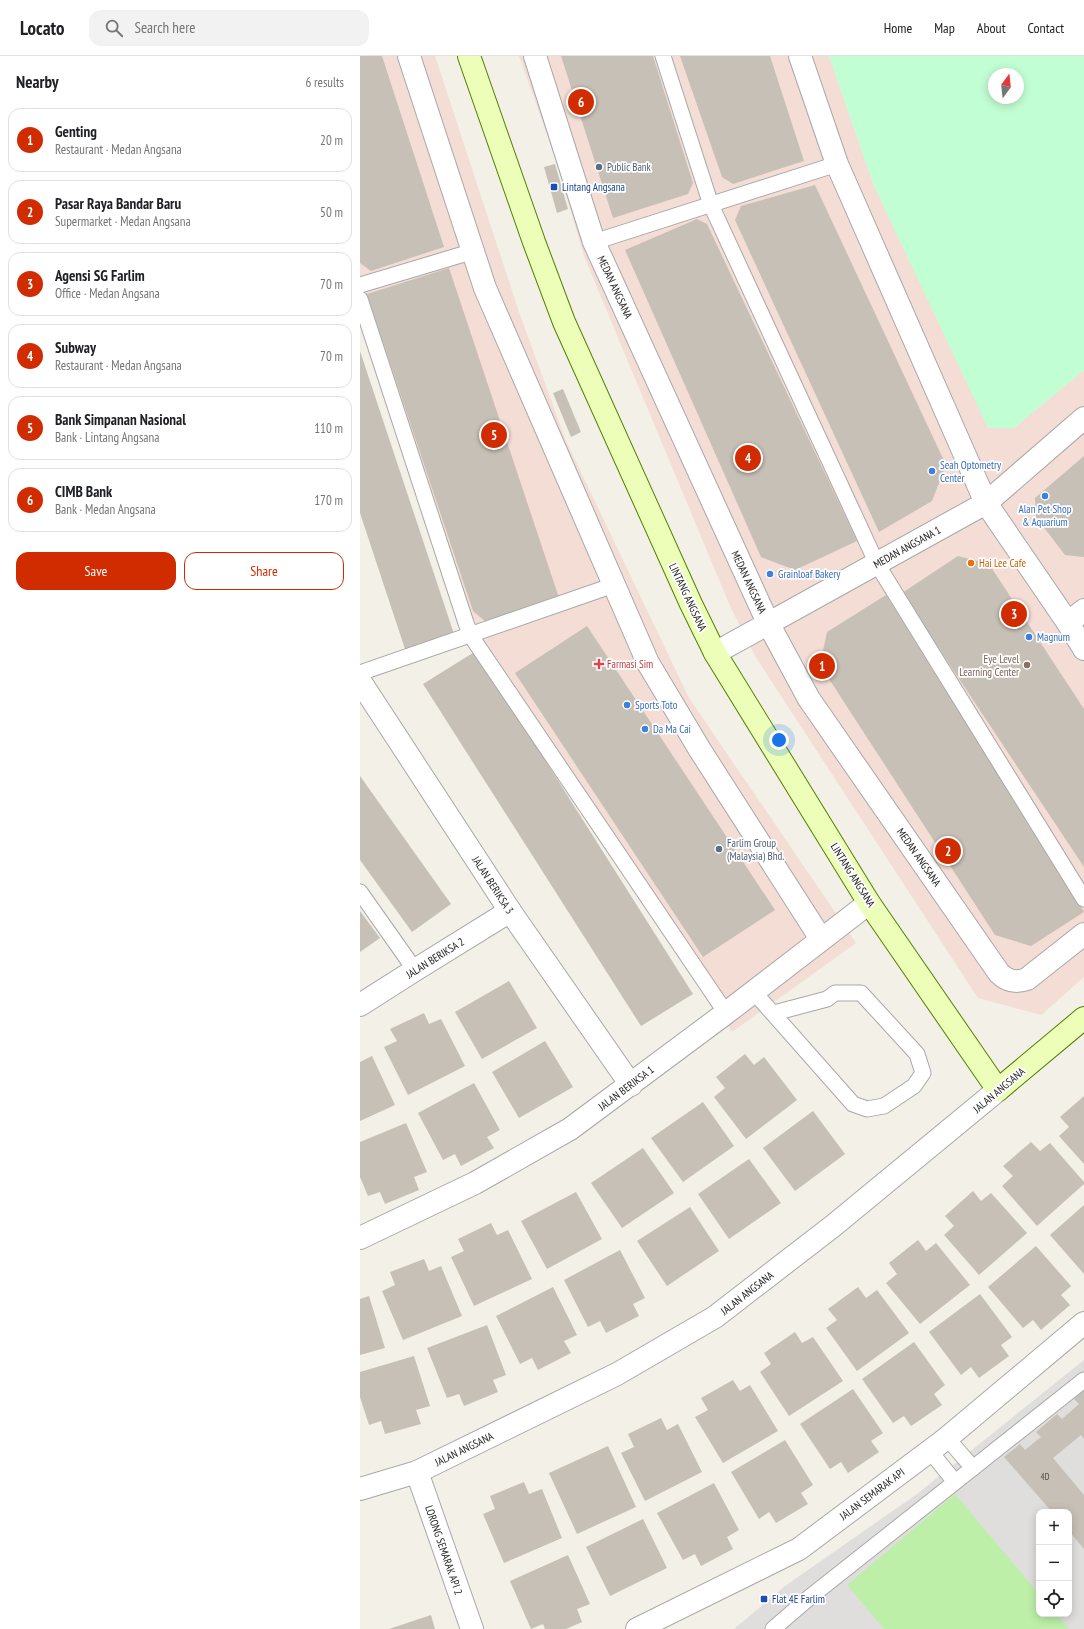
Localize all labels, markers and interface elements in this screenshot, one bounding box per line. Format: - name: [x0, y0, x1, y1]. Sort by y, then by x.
- search box: [89, 10, 369, 46]
- text: Locato: [20, 16, 65, 40]
- icon: search: [103, 17, 125, 39]
- text: Search here: [135, 18, 195, 37]
- text: Home: [884, 19, 912, 37]
- text: Map: [934, 19, 955, 37]
- text: About: [977, 19, 1006, 37]
- text: Contact: [1028, 19, 1064, 37]
- north arrow: [988, 68, 1024, 104]
- text: Nearby: [16, 71, 59, 93]
- text: 6 results: [305, 74, 344, 91]
- pin: 6: [568, 87, 594, 117]
- text: Genting: [55, 122, 97, 141]
- text: 1: [27, 132, 33, 149]
- text: 20 m: [320, 132, 343, 149]
- text: Restaurant · Medan Angsana: [55, 141, 182, 158]
- place label: Public Bank: [607, 160, 652, 174]
- marker: Public Bank: [594, 162, 604, 172]
- place label: Lintang Angsana: [562, 180, 625, 194]
- marker: Lintang Angsana: [549, 182, 559, 192]
- text: Pasar Raya Bandar Baru: [55, 194, 181, 213]
- text: 2: [27, 204, 33, 221]
- text: 50 m: [320, 204, 343, 221]
- text: Supermarket · Medan Angsana: [55, 213, 191, 230]
- street label: MEDAN ANGSANA: [594, 253, 636, 321]
- text: Agensi SG Farlim: [55, 266, 145, 285]
- text: 3: [27, 276, 33, 293]
- text: 70 m: [320, 276, 343, 293]
- text: Office · Medan Angsana: [55, 285, 160, 302]
- text: Subway: [55, 338, 96, 357]
- text: 4: [27, 348, 33, 365]
- text: 70 m: [320, 348, 343, 365]
- text: Restaurant · Medan Angsana: [55, 357, 182, 374]
- text: Bank Simpanan Nasional: [55, 410, 186, 429]
- text: 5: [27, 420, 33, 437]
- text: 110 m: [314, 420, 343, 437]
- pin: 5: [481, 420, 507, 450]
- text: Bank · Lintang Angsana: [55, 429, 159, 446]
- pin: 4: [735, 443, 761, 473]
- place label: Seah Optometry Center: [940, 458, 1002, 485]
- marker: Seah Optometry Center: [927, 466, 937, 476]
- text: CIMB Bank: [55, 482, 112, 501]
- marker: Alan Pet Shop & Aquarium: [1040, 491, 1050, 501]
- text: 6: [27, 492, 33, 509]
- text: 170 m: [314, 492, 343, 509]
- text: Bank · Medan Angsana: [55, 501, 156, 518]
- place label: Alan Pet Shop & Aquarium: [1019, 502, 1072, 529]
- street label: MEDAN ANGSANA 1: [871, 523, 943, 571]
- street label: MEDAN ANGSANA: [728, 548, 770, 616]
- button: Save: [16, 552, 176, 590]
- button: Share: [184, 552, 344, 590]
- place label: Hai Lee Cafe: [979, 556, 1026, 570]
- marker: Hai Lee Cafe: [966, 558, 976, 568]
- street label: LINTANG ANGSANA: [666, 561, 710, 634]
- place label: Grainloaf Bakery: [778, 567, 841, 581]
- marker: Grainloaf Bakery: [765, 569, 775, 579]
- pin: 3: [1001, 599, 1027, 629]
- place label: Magnum: [1037, 630, 1070, 644]
- marker: Magnum: [1024, 632, 1034, 642]
- pin: 1: [809, 651, 835, 681]
- place label: Eye Level Learning Center: [959, 652, 1019, 679]
- place label: Farmasi Sim: [607, 657, 653, 671]
- marker: Farmasi Sim: [594, 659, 604, 669]
- marker: Eye Level Learning Center: [1022, 660, 1032, 670]
- place label: Sports Toto: [635, 698, 678, 712]
- marker: Sports Toto: [622, 700, 632, 710]
- place label: Da Ma Cai: [653, 722, 691, 736]
- marker: Da Ma Cai: [640, 724, 650, 734]
- your location: [769, 730, 789, 750]
- street label: MEDAN ANGSANA: [894, 825, 945, 890]
- place label: Farlim Group (Malaysia) Bhd.: [727, 836, 784, 863]
- pin: 2: [935, 836, 961, 866]
- street label: LINTANG ANGSANA: [828, 840, 879, 911]
- marker: Farlim Group (Malaysia) Bhd.: [714, 844, 724, 854]
- street label: JALAN BERIKSA 3: [469, 853, 517, 917]
- street label: JALAN BERIKSA 2: [402, 935, 467, 982]
- street label: JALAN BERIKSA 1: [595, 1063, 657, 1114]
- street label: JALAN ANGSANA: [970, 1064, 1028, 1116]
- street label: JALAN ANGSANA: [717, 1268, 777, 1319]
- street label: JALAN ANGSANA: [432, 1429, 496, 1470]
- street label: JALAN SEMARAK API: [836, 1465, 907, 1524]
- house number: 4D: [1041, 1471, 1050, 1482]
- street label: LORONG SEMARAK API 2: [422, 1503, 466, 1597]
- map controls: [1036, 1509, 1072, 1617]
- button: +: [1036, 1509, 1072, 1545]
- button: −: [1036, 1545, 1072, 1581]
- button: locate: [1036, 1581, 1072, 1617]
- place label: Flat 4E Farlim: [772, 1592, 825, 1606]
- marker: Flat 4E Farlim: [759, 1594, 769, 1604]

